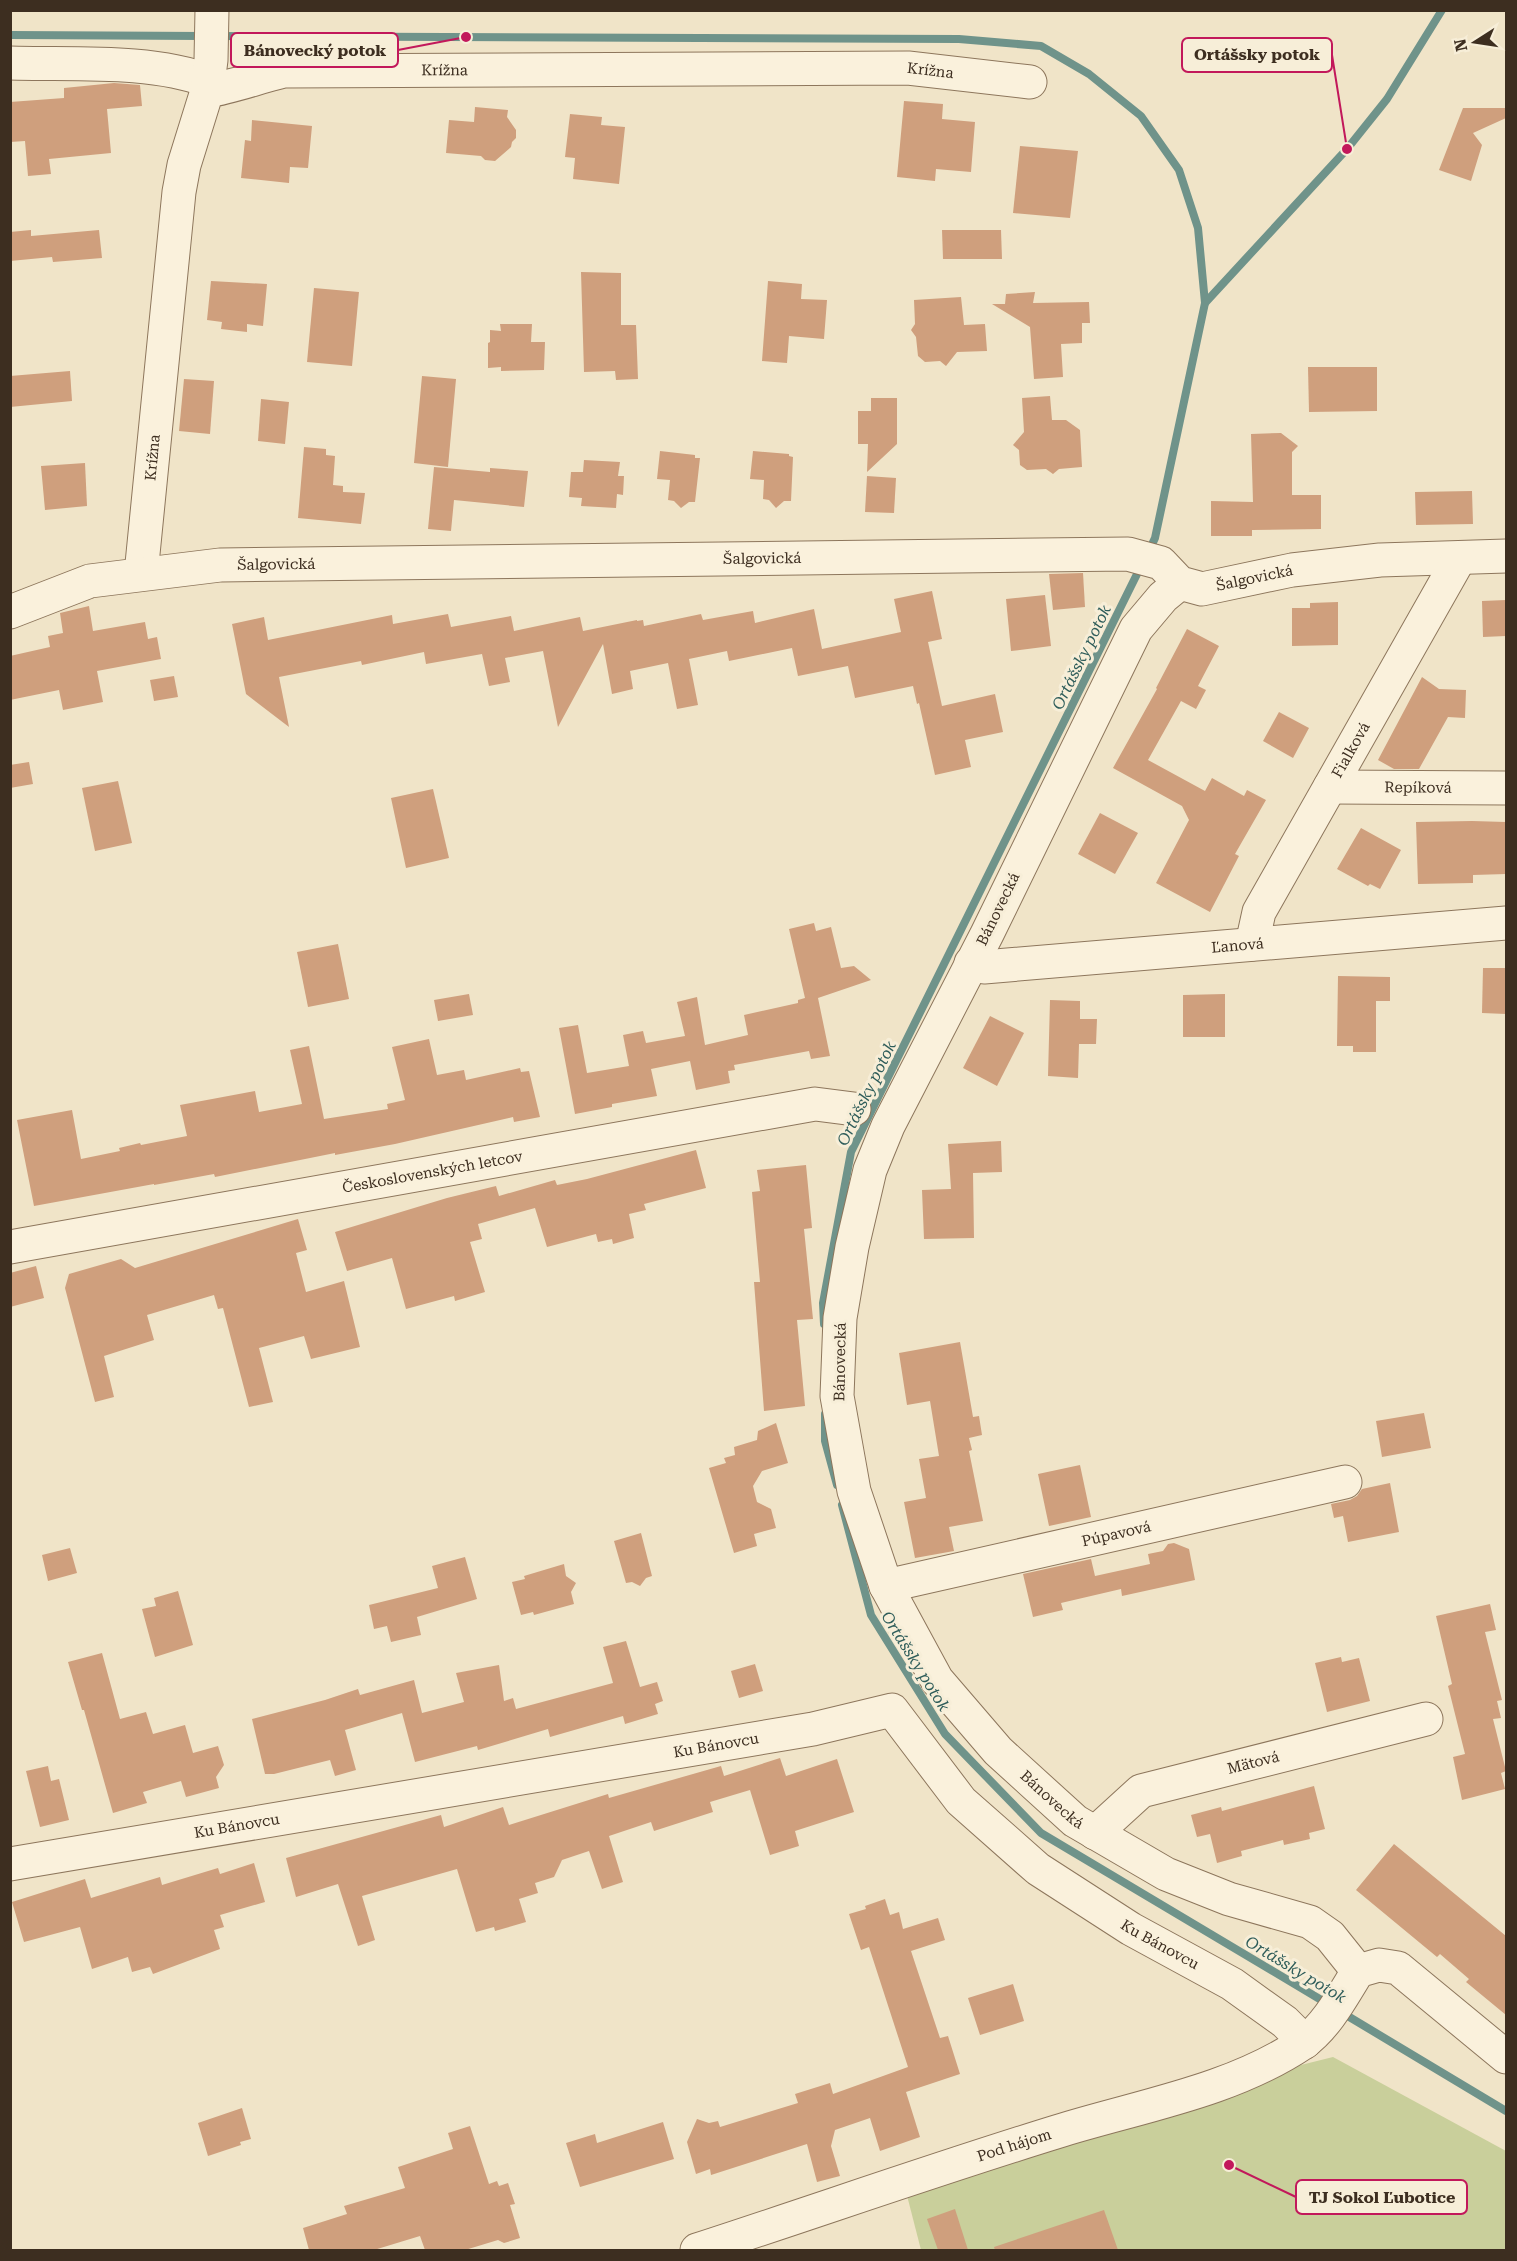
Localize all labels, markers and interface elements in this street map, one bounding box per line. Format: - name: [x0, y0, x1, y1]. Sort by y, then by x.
- north arrow: [1445, 12, 1505, 72]
- callout: Bánovecký potok: [231, 33, 398, 67]
- text: N: [1450, 37, 1471, 53]
- callout: Ortášsky potok: [1182, 38, 1332, 72]
- text: Bánovecký potok: [244, 41, 386, 60]
- text: Ortášsky potok: [1194, 45, 1320, 64]
- street label: Krížna: [906, 59, 955, 82]
- street label: Krížna: [421, 61, 468, 79]
- street label: Krížna: [141, 433, 164, 482]
- street label: Šalgovická: [723, 549, 801, 568]
- street label: Šalgovická: [237, 555, 315, 574]
- street label: Šalgovická: [1214, 561, 1295, 595]
- water label: Ortášsky potok: [1048, 601, 1115, 713]
- street label: Fialková: [1328, 719, 1374, 781]
- street label: Repíková: [1384, 778, 1452, 797]
- street label: Bánovecká: [973, 870, 1023, 948]
- street label: Ľanová: [1210, 934, 1265, 957]
- water label: Ortášsky potok: [833, 1037, 900, 1149]
- street label: Československých letcov: [341, 1147, 524, 1197]
- street label: Bánovecká: [830, 1322, 850, 1402]
- street label: Púpavová: [1080, 1517, 1153, 1550]
- water label: Ortášsky potok: [877, 1608, 954, 1715]
- street label: Ku Bánovcu: [672, 1729, 761, 1761]
- street label: Mätová: [1225, 1747, 1281, 1778]
- street label: Bánovecká: [1016, 1767, 1087, 1833]
- street label: Ku Bánovcu: [193, 1810, 282, 1842]
- street label: Ku Bánovcu: [1117, 1916, 1203, 1974]
- water label: Ortášsky potok: [1242, 1932, 1350, 2007]
- street label: Pod hájom: [975, 2125, 1054, 2165]
- callout: TJ Sokol Ľubotice: [1296, 2180, 1467, 2214]
- text: TJ Sokol Ľubotice: [1309, 2188, 1455, 2207]

